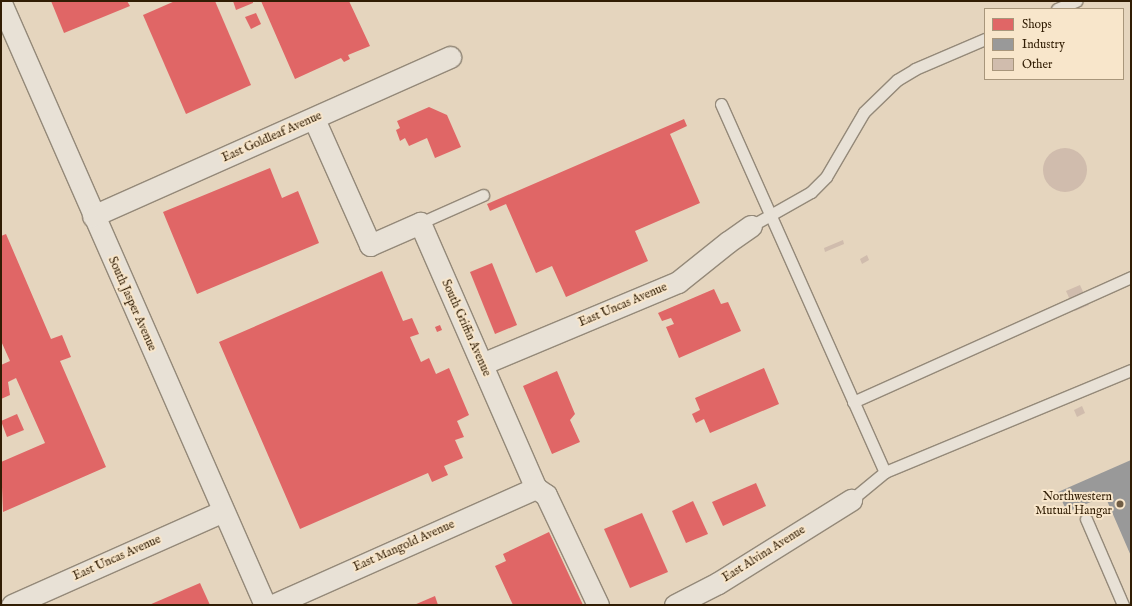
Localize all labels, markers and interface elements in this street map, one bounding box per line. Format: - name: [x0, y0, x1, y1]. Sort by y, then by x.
- legend: [984, 8, 1124, 80]
- text: Shops: [1022, 17, 1052, 32]
- text: Industry: [1022, 37, 1065, 52]
- text: Other: [1022, 57, 1052, 72]
- street label: East Goldleaf Avenue: [220, 109, 324, 165]
- street label: South Jasper Avenue: [105, 255, 159, 353]
- street label: South Griffin Avenue: [438, 278, 494, 378]
- street label: East Uncas Avenue: [577, 280, 669, 330]
- place label: Northwestern Mutual Hangar: [1035, 490, 1112, 518]
- marker: Northwestern Mutual Hangar: [1115, 499, 1125, 509]
- street label: East Mangold Avenue: [351, 517, 457, 575]
- street label: East Alvina Avenue: [720, 523, 808, 585]
- street label: East Uncas Avenue: [71, 532, 163, 584]

